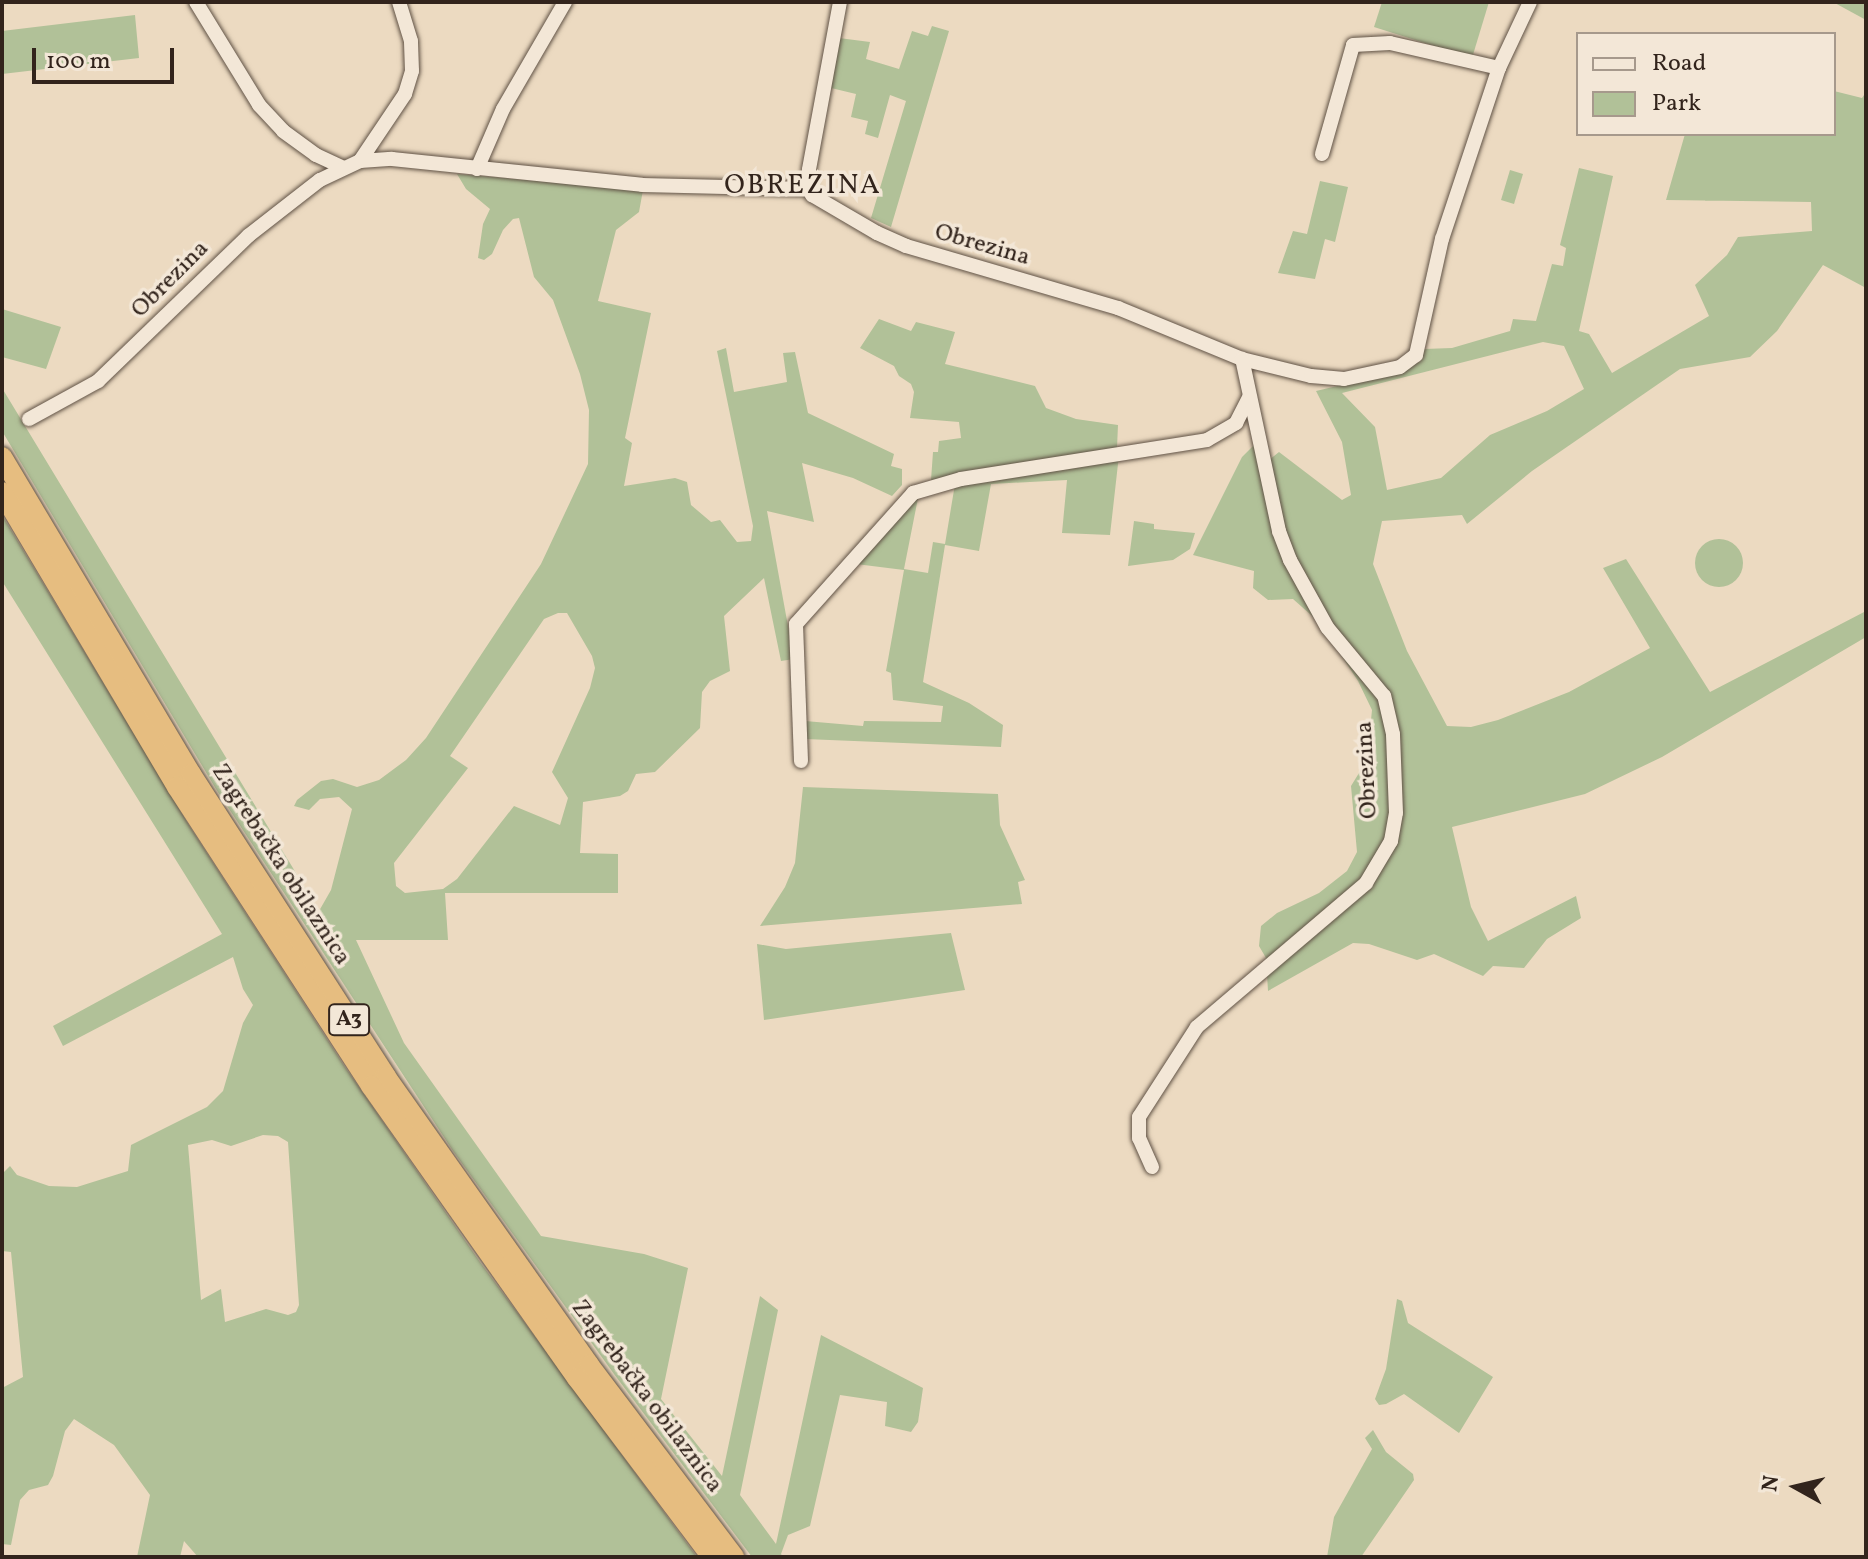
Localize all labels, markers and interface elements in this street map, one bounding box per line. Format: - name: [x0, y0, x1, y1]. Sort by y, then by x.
- scale bar: [36, 32, 178, 82]
- legend: [1576, 32, 1836, 136]
- text: 100 m: [46, 45, 111, 79]
- text: Road: [1652, 47, 1706, 81]
- text: Park: [1652, 87, 1701, 121]
- district label: OBREZINA: [724, 169, 882, 203]
- street label: Obrezina: [931, 219, 1033, 273]
- street label: Obrezina: [126, 235, 216, 325]
- street label: Obrezina: [1351, 720, 1385, 820]
- street label: Zagrebačka obilaznica: [204, 759, 356, 971]
- road number: A3: [327, 1002, 371, 1038]
- street label: Zagrebačka obilaznica: [564, 1295, 728, 1499]
- north arrow: [1756, 1447, 1836, 1527]
- text: N: [1755, 1474, 1788, 1494]

